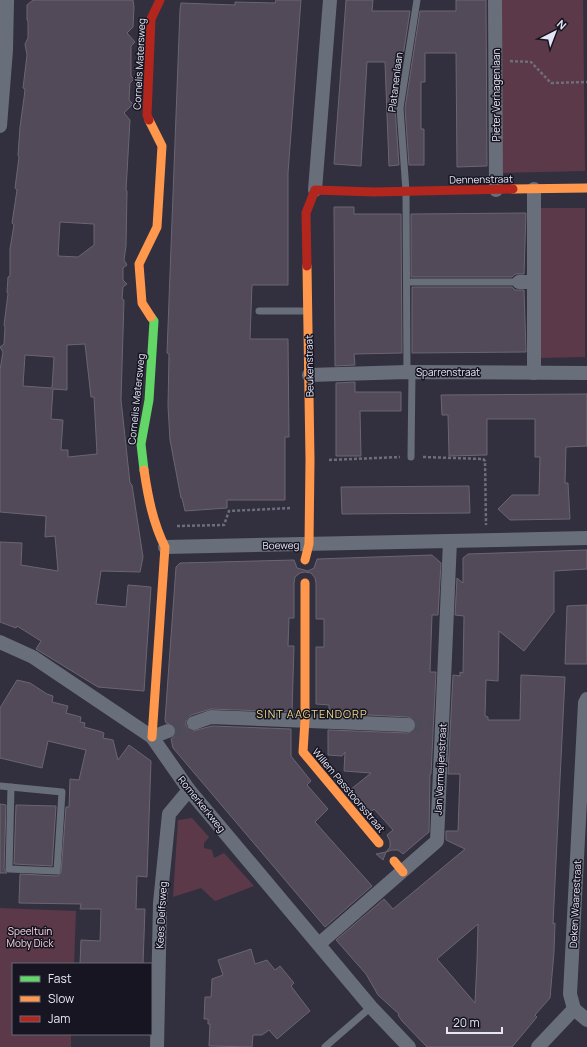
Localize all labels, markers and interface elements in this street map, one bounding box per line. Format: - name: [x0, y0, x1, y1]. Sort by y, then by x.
- north arrow: [535, 12, 575, 52]
- text: N: [554, 16, 570, 32]
- street label: Cornelis Matersweg: [130, 18, 148, 110]
- street label: Pieter Verhagenlaan: [489, 49, 503, 141]
- street label: Platanenlaan: [384, 51, 406, 113]
- street label: Dennenstraat: [449, 171, 513, 187]
- street label: Beukenstraat: [301, 335, 317, 397]
- street label: Cornelis Matersweg: [124, 353, 148, 445]
- street label: Sparrenstraat: [416, 365, 480, 379]
- street label: Boeweg: [262, 538, 300, 552]
- district label: SINT AAGTENDORP: [256, 706, 368, 721]
- street label: Jan Vermeijenstraat: [431, 723, 449, 815]
- street label: Willem Passtoorsstraat: [309, 745, 389, 835]
- street label: Romerkerkweg: [175, 773, 229, 835]
- street label: Deken Waarestraat: [566, 860, 584, 948]
- street label: Kees Delfsweg: [152, 881, 170, 949]
- park label: Speeltuin Moby Dick: [7, 924, 54, 950]
- legend: [12, 963, 152, 1035]
- text: Fast: [48, 970, 72, 987]
- text: Slow: [48, 990, 74, 1007]
- scale bar: [447, 1009, 502, 1035]
- text: Jam: [48, 1010, 70, 1027]
- text: 20 m: [453, 1014, 480, 1031]

